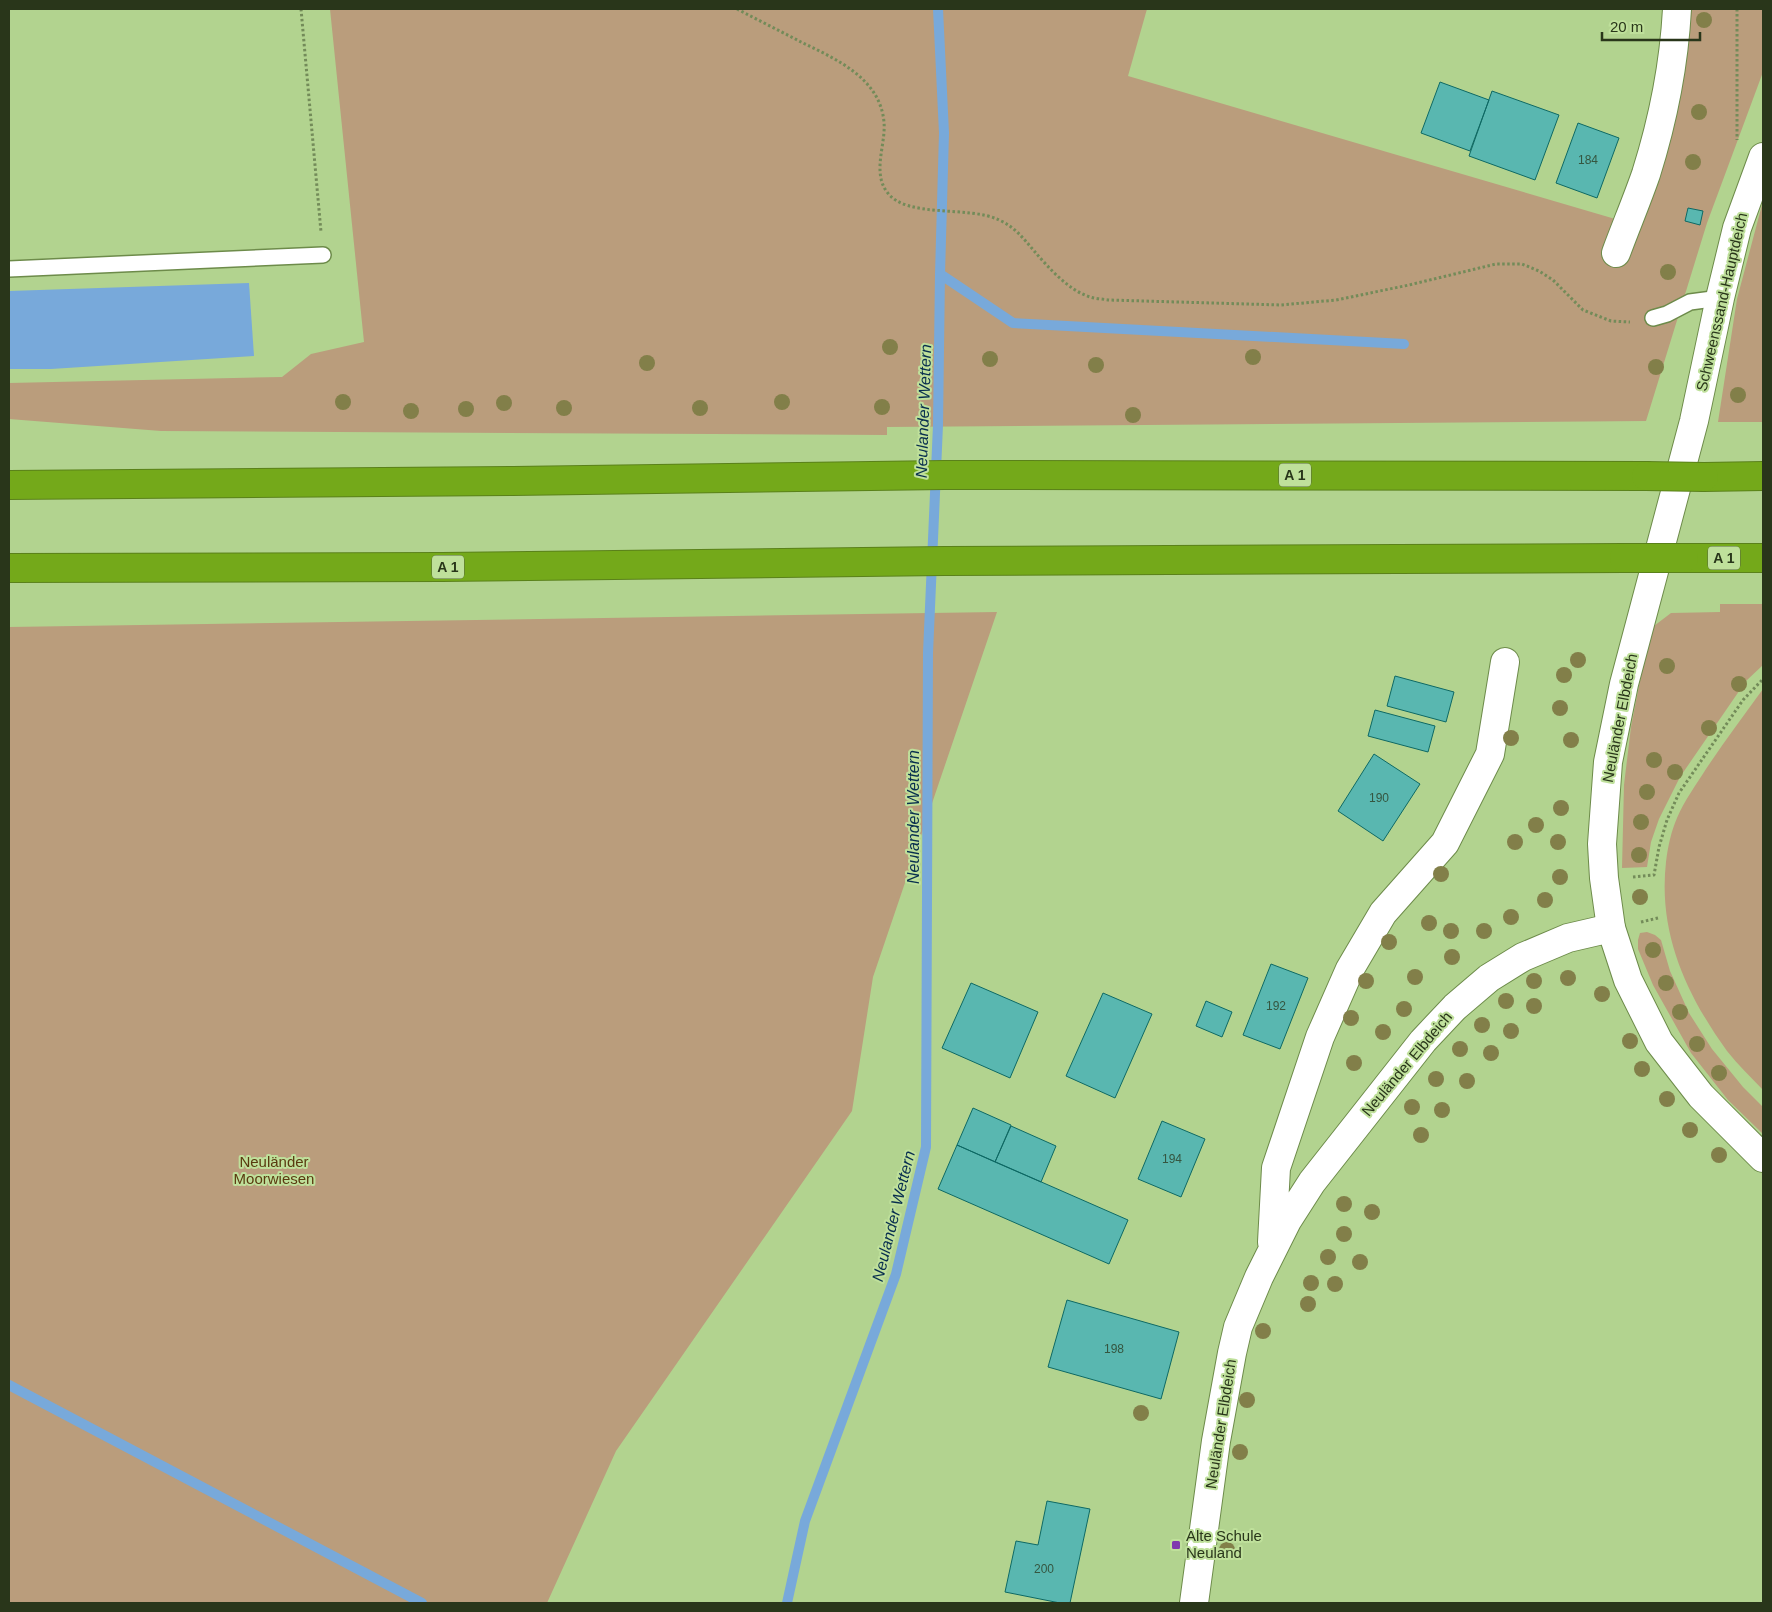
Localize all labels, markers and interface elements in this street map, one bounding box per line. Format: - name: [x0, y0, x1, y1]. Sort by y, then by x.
- scale bar: [1602, 10, 1700, 42]
- text: 20 m: [1610, 18, 1643, 35]
- house number: 184: [1578, 153, 1598, 167]
- street label: Schweenssand-Hauptdeich: [1693, 211, 1750, 393]
- water label: Neulander Wettern: [913, 344, 934, 478]
- road number: A 1: [1279, 464, 1311, 486]
- road number: A 1: [1708, 546, 1740, 570]
- road number: A 1: [432, 556, 464, 578]
- street label: Neuländer Elbdeich: [1599, 652, 1640, 784]
- water label: Neulander Wettern: [905, 750, 922, 884]
- house number: 190: [1369, 791, 1389, 805]
- house number: 192: [1266, 999, 1286, 1013]
- street label: Neuländer Elbdeich: [1358, 1008, 1455, 1119]
- water label: Neulander Wettern: [869, 1149, 918, 1283]
- house number: 194: [1162, 1152, 1182, 1166]
- park label: Neuländer Moorwiesen: [234, 1153, 314, 1187]
- house number: 198: [1104, 1342, 1124, 1356]
- street label: Neuländer Elbdeich: [1202, 1358, 1239, 1490]
- place label: Alte Schule Neuland: [1186, 1527, 1262, 1561]
- marker: Alte Schule Neuland: [1170, 1539, 1182, 1551]
- house number: 200: [1034, 1562, 1054, 1576]

